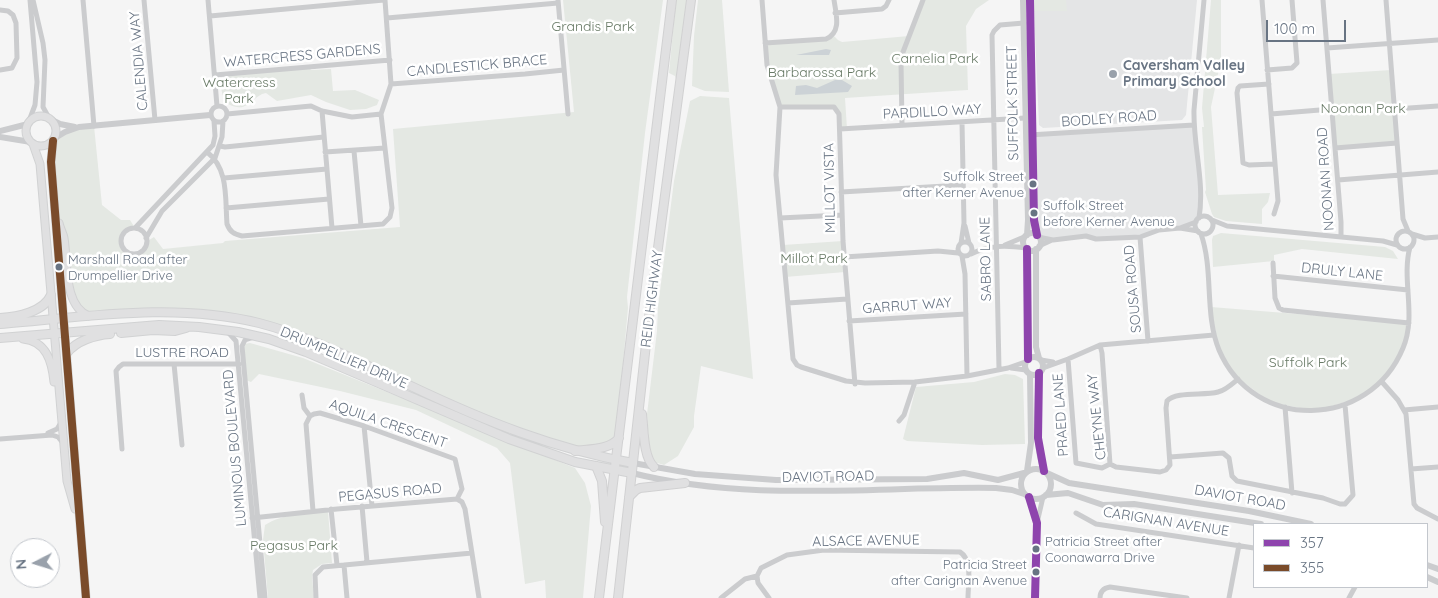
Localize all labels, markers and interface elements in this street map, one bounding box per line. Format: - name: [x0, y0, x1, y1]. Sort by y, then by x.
- scale bar: [1268, 10, 1348, 42]
- street label: CALENDIA WAY: [126, 11, 152, 111]
- park label: Grandis Park: [551, 19, 635, 35]
- text: 100 m: [1274, 19, 1315, 38]
- street label: WATERCRESS GARDENS: [223, 41, 381, 71]
- street label: SUFFOLK STREET: [1004, 45, 1022, 161]
- park label: Carnelia Park: [891, 51, 979, 67]
- street label: CANDLESTICK BRACE: [406, 52, 548, 80]
- place label: Caversham Valley Primary School: [1123, 58, 1245, 90]
- park label: Barbarossa Park: [768, 65, 876, 81]
- marker: Caversham Valley Primary School: [1107, 68, 1119, 80]
- park label: Watercress Park: [203, 75, 275, 108]
- street label: PARDILLO WAY: [882, 101, 982, 123]
- park label: Noonan Park: [1320, 101, 1406, 117]
- street label: BODLEY ROAD: [1061, 107, 1157, 131]
- street label: NOONAN ROAD: [1314, 127, 1338, 231]
- street label: MILLOT VISTA: [821, 143, 839, 233]
- place label: Suffolk Street after Kerner Avenue: [902, 169, 1024, 200]
- marker: Suffolk Street after Kerner Avenue: [1028, 179, 1038, 189]
- place label: Suffolk Street before Kerner Avenue: [1043, 198, 1175, 229]
- marker: Suffolk Street before Kerner Avenue: [1029, 208, 1039, 218]
- street label: SABRO LANE: [977, 217, 995, 301]
- street label: SOUSA ROAD: [1121, 244, 1145, 334]
- street label: REID HIGHWAY: [638, 250, 666, 348]
- park label: Millot Park: [780, 251, 848, 267]
- place label: Marshall Road after Drumpellier Drive: [68, 252, 188, 283]
- street label: DRULY LANE: [1300, 259, 1384, 285]
- marker: Marshall Road after Drumpellier Drive: [54, 262, 64, 272]
- street label: GARRUT WAY: [862, 295, 952, 317]
- street label: DRUMPELLIER DRIVE: [278, 324, 410, 392]
- street label: LUSTRE ROAD: [135, 345, 229, 361]
- park label: Suffolk Park: [1269, 355, 1347, 371]
- street label: LUMINOUS BOULEVARD: [220, 369, 250, 527]
- street label: PRAED LANE: [1050, 373, 1072, 457]
- street label: CHEYNE WAY: [1084, 373, 1110, 461]
- street label: AQUILA CRESCENT: [327, 396, 449, 452]
- street label: DAVIOT ROAD: [782, 468, 874, 486]
- street label: PEGASUS ROAD: [338, 480, 442, 506]
- street label: DAVIOT ROAD: [1193, 482, 1287, 514]
- street label: CARIGNAN AVENUE: [1102, 504, 1230, 540]
- legend: [1253, 523, 1428, 588]
- street label: ALSACE AVENUE: [812, 532, 920, 550]
- text: 357: [1300, 533, 1324, 552]
- place label: Patricia Street after Coonawarra Drive: [1045, 534, 1162, 565]
- north arrow: [10, 538, 60, 588]
- park label: Pegasus Park: [250, 538, 338, 554]
- marker: Patricia Street after Coonawarra Drive: [1031, 544, 1041, 554]
- place label: Patricia Street after Carignan Avenue: [891, 557, 1027, 588]
- text: N: [12, 558, 30, 570]
- text: 355: [1300, 558, 1324, 577]
- marker: Patricia Street after Carignan Avenue: [1031, 567, 1041, 577]

